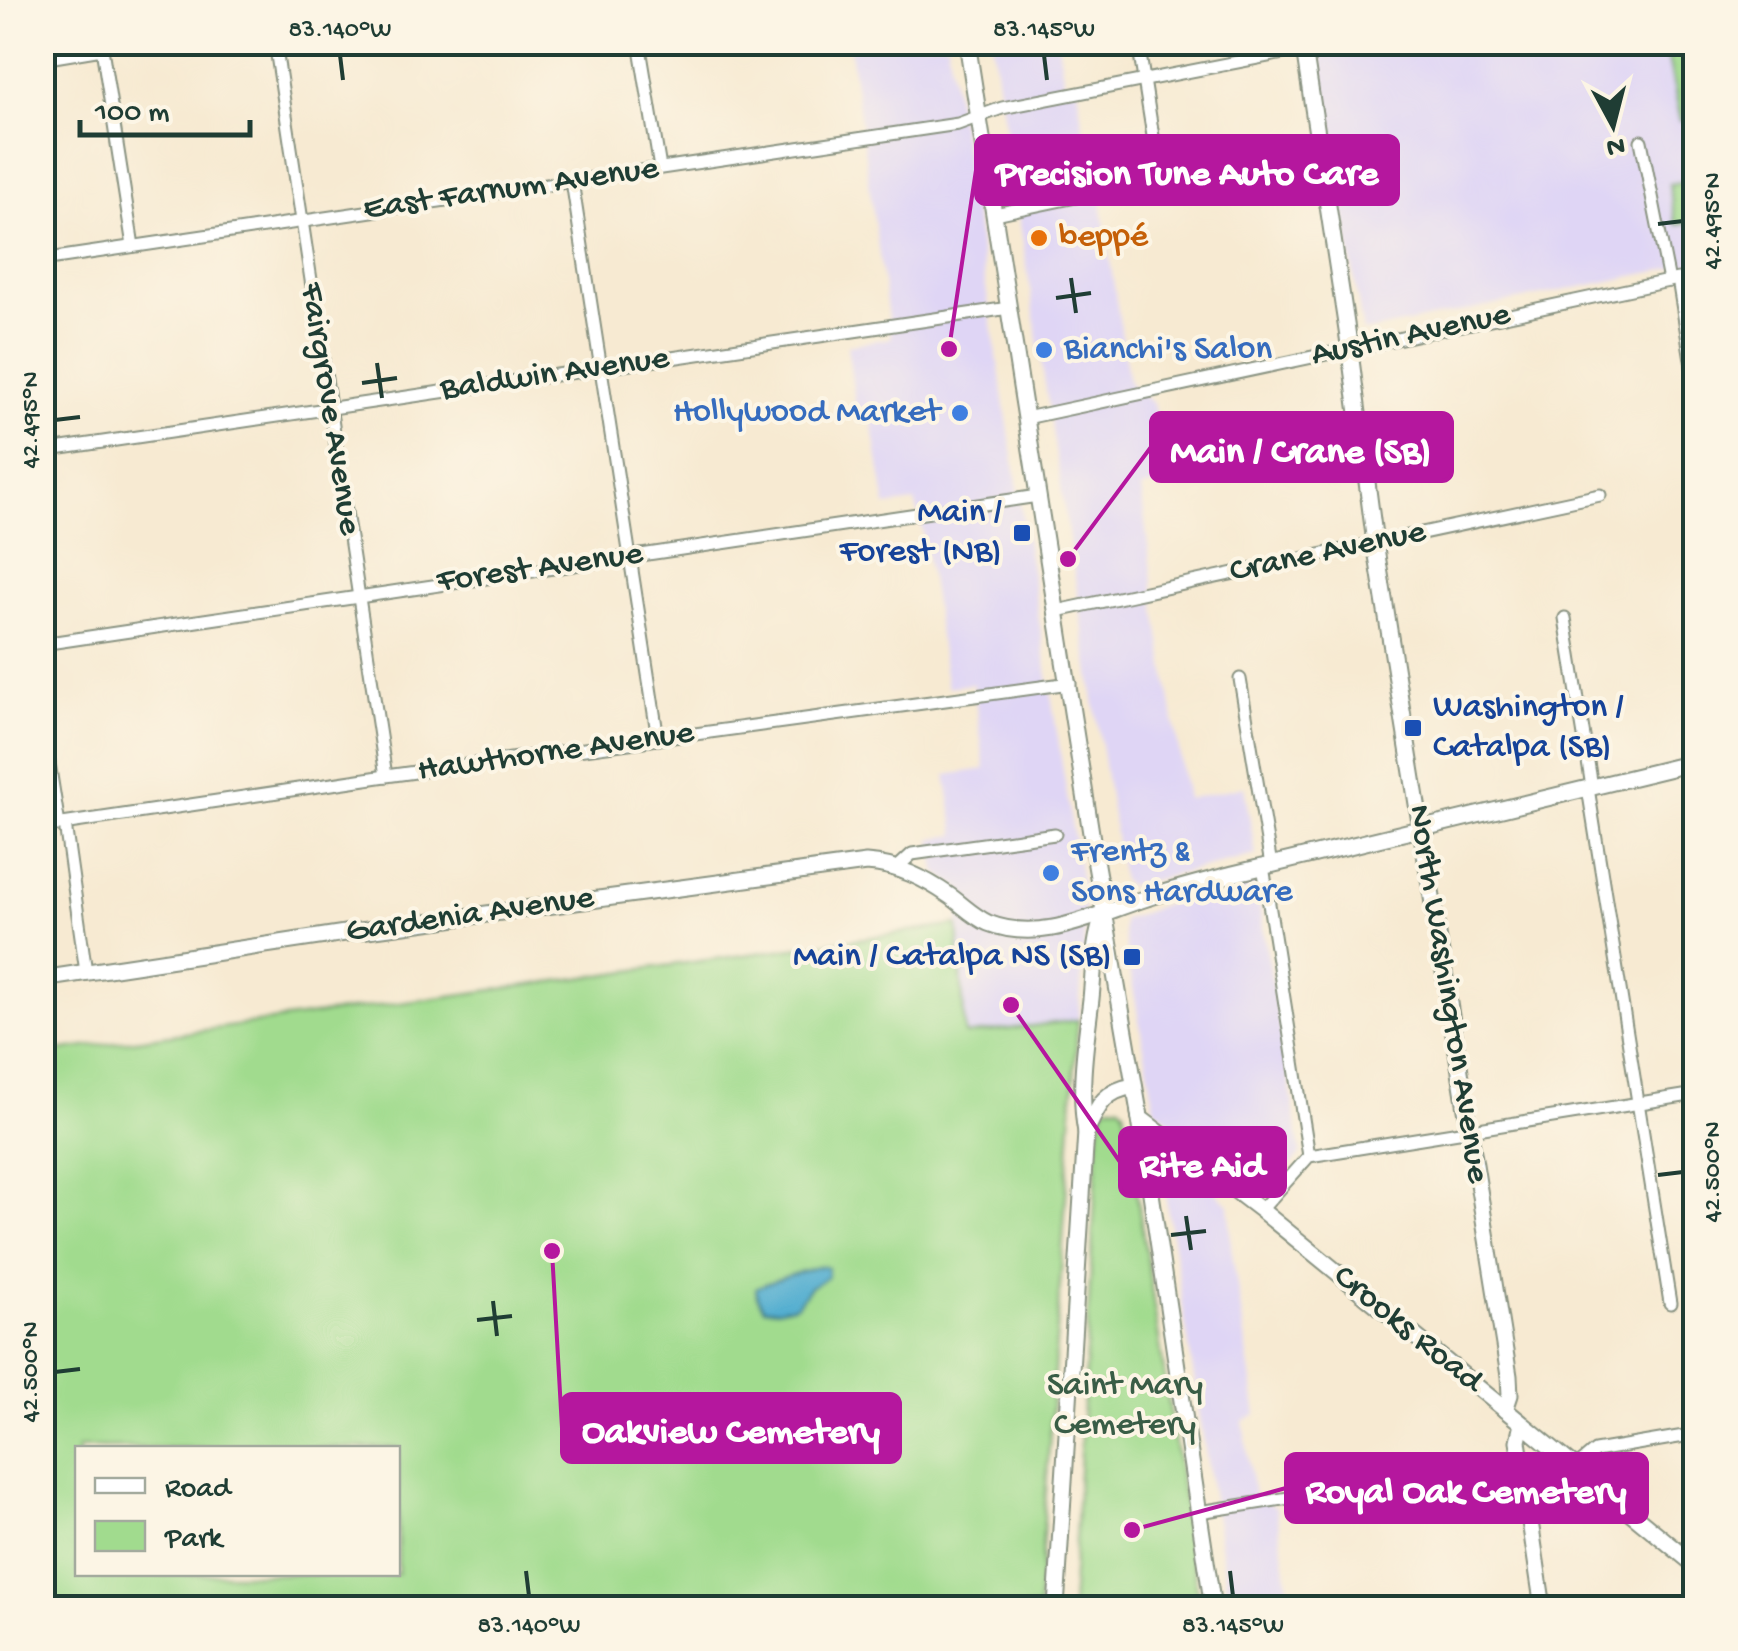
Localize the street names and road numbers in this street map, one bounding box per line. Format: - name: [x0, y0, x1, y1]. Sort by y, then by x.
- street label: East Farnum Avenue: [361, 149, 662, 231]
- street label: Fairgrove Avenue: [289, 279, 369, 539]
- street label: Austin Avenue: [1308, 295, 1515, 377]
- street label: Baldwin Avenue: [437, 339, 673, 411]
- street label: Crane Avenue: [1226, 512, 1431, 594]
- street label: Forest Avenue: [434, 534, 646, 604]
- street label: Hawthorne Avenue: [415, 713, 698, 793]
- street label: North Washington Avenue: [1397, 802, 1497, 1187]
- street label: Gardenia Avenue: [344, 878, 597, 954]
- street label: Crooks Road: [1324, 1257, 1492, 1404]

